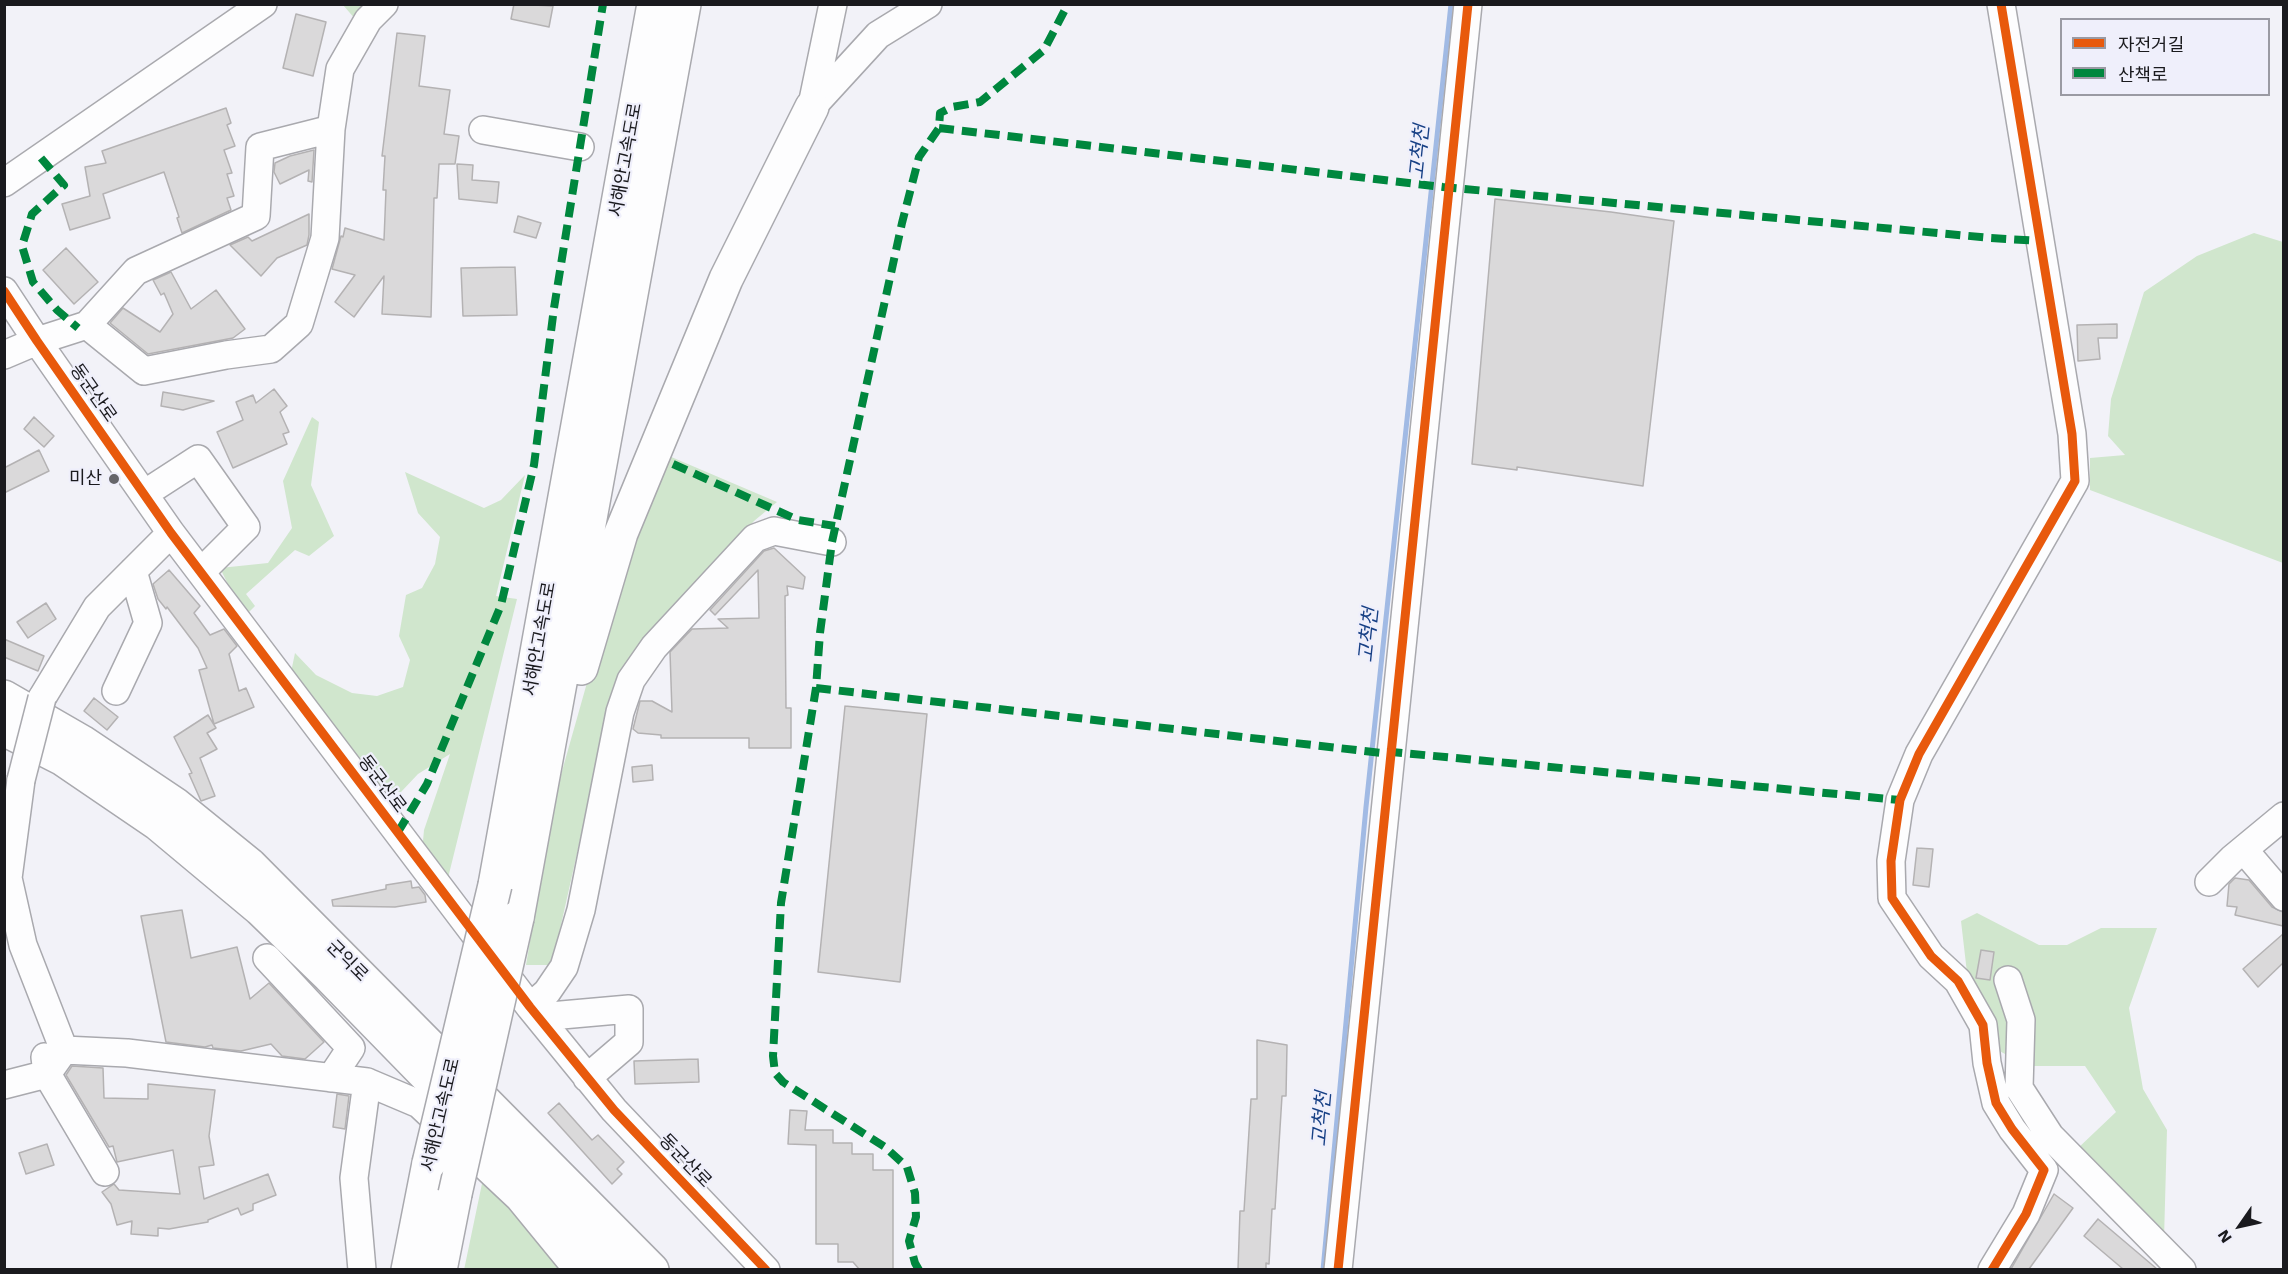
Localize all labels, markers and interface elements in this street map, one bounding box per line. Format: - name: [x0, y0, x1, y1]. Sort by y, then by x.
- legend: [2060, 18, 2270, 96]
- text: 자전거길: [2118, 34, 2184, 55]
- text: 산책로: [2118, 64, 2168, 85]
- street label: 서해안고속도로: [605, 101, 647, 219]
- water label: 고척천: [1405, 123, 1435, 181]
- street label: 동군산로: [65, 360, 121, 426]
- place label: 미산: [69, 468, 102, 490]
- marker: 미산: [107, 472, 121, 486]
- street label: 서해안고속도로: [519, 580, 561, 698]
- water label: 고척천: [1354, 606, 1384, 664]
- street label: 동군산로: [353, 751, 411, 817]
- street label: 군익로: [322, 936, 372, 986]
- street label: 서해안고속도로: [417, 1056, 465, 1174]
- water label: 고척천: [1308, 1090, 1336, 1148]
- street label: 동군산로: [654, 1130, 716, 1192]
- north arrow: [2210, 1196, 2270, 1256]
- text: N: [2213, 1226, 2236, 1247]

